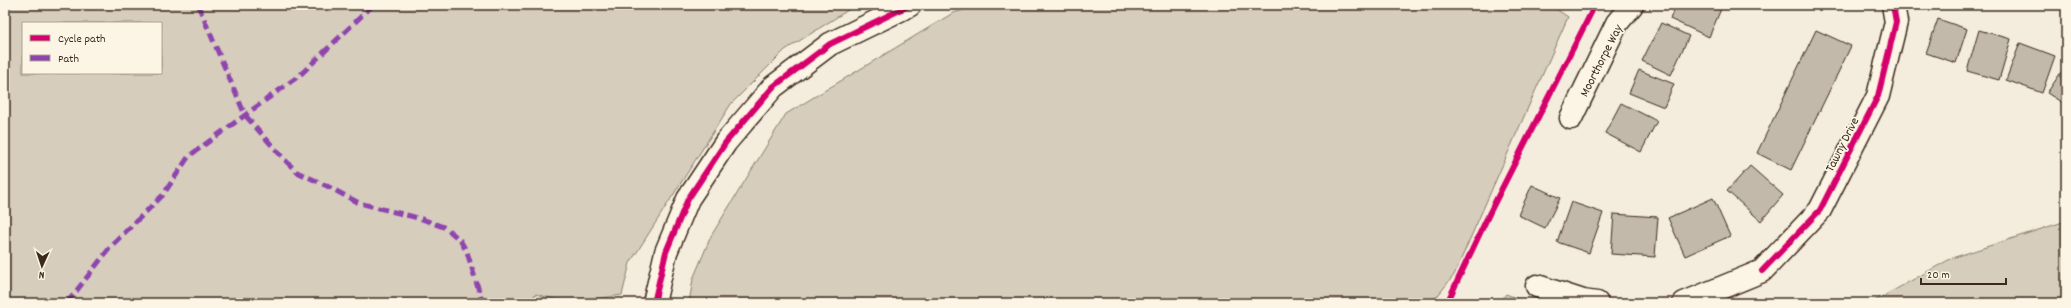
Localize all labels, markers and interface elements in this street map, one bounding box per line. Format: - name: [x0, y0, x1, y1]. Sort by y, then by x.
- street label: Moorthorpe Way: [1576, 21, 1629, 101]
- legend: [22, 22, 162, 74]
- text: Cycle path: [58, 31, 106, 48]
- text: Path: [58, 51, 79, 68]
- street label: Tawny Drive: [1821, 114, 1865, 176]
- north arrow: [22, 246, 62, 286]
- scale bar: [1921, 260, 2006, 286]
- text: N: [38, 266, 45, 282]
- text: 20 m: [1927, 267, 1950, 284]

